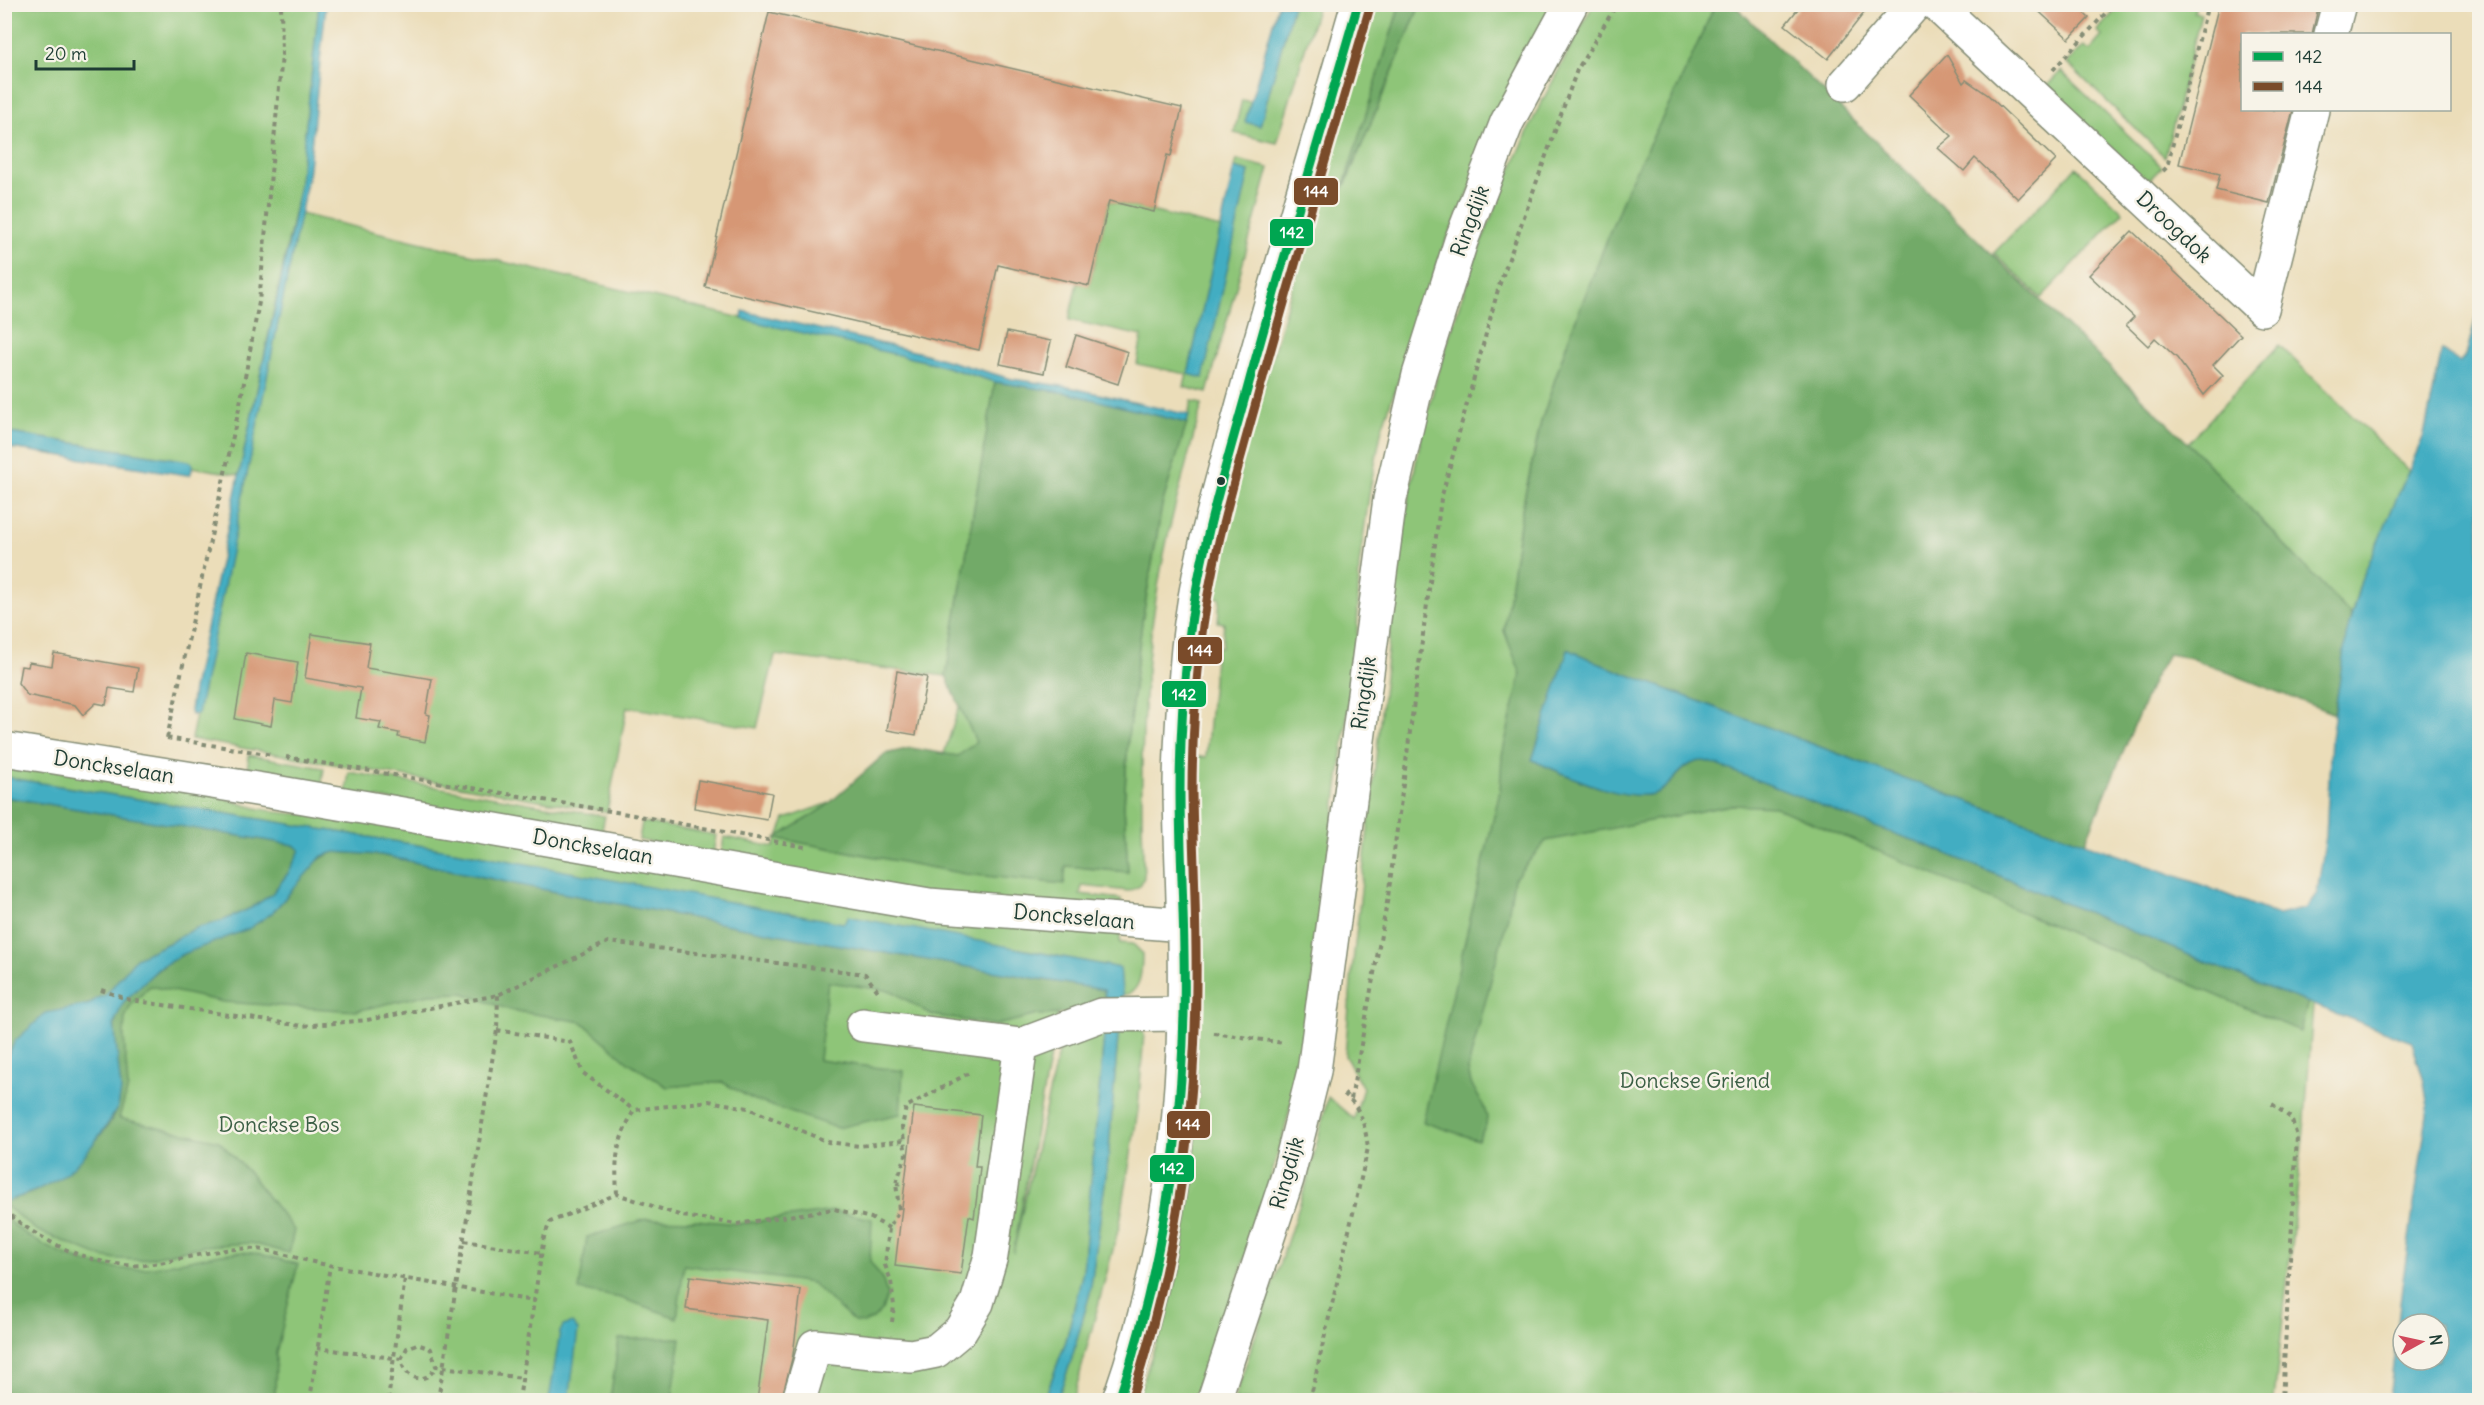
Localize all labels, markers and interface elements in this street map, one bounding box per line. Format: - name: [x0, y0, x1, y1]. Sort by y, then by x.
- scale bar: [36, 33, 134, 71]
- legend: [2241, 33, 2451, 111]
- text: 20 m: [45, 42, 87, 65]
- text: 142: [2295, 45, 2323, 68]
- text: 144: [2295, 75, 2323, 98]
- line badge: 144: [1293, 177, 1339, 206]
- text: 144: [1304, 181, 1328, 201]
- street label: Ringdijk: [1444, 181, 1495, 260]
- street label: Droogdok: [2131, 185, 2218, 268]
- line badge: 142: [1269, 218, 1314, 247]
- text: 142: [1280, 222, 1304, 242]
- unlabelled marker: [1215, 475, 1227, 487]
- line badge: 144: [1177, 636, 1223, 665]
- text: 144: [1188, 640, 1212, 660]
- street label: Ringdijk: [1345, 654, 1382, 732]
- line badge: 142: [1161, 680, 1207, 708]
- text: 142: [1172, 684, 1196, 704]
- street label: Donckselaan: [52, 744, 176, 789]
- street label: Donckselaan: [531, 823, 655, 870]
- street label: Donckselaan: [1012, 898, 1136, 935]
- park label: Donckse Griend: [1620, 1067, 1770, 1094]
- line badge: 144: [1166, 1110, 1211, 1139]
- park label: Donckse Bos: [218, 1111, 340, 1138]
- text: 144: [1176, 1114, 1200, 1134]
- street label: Ringdijk: [1263, 1133, 1310, 1212]
- line badge: 142: [1149, 1154, 1195, 1183]
- text: 142: [1160, 1158, 1184, 1178]
- north arrow: [2391, 1312, 2451, 1372]
- text: N: [2425, 1333, 2447, 1347]

